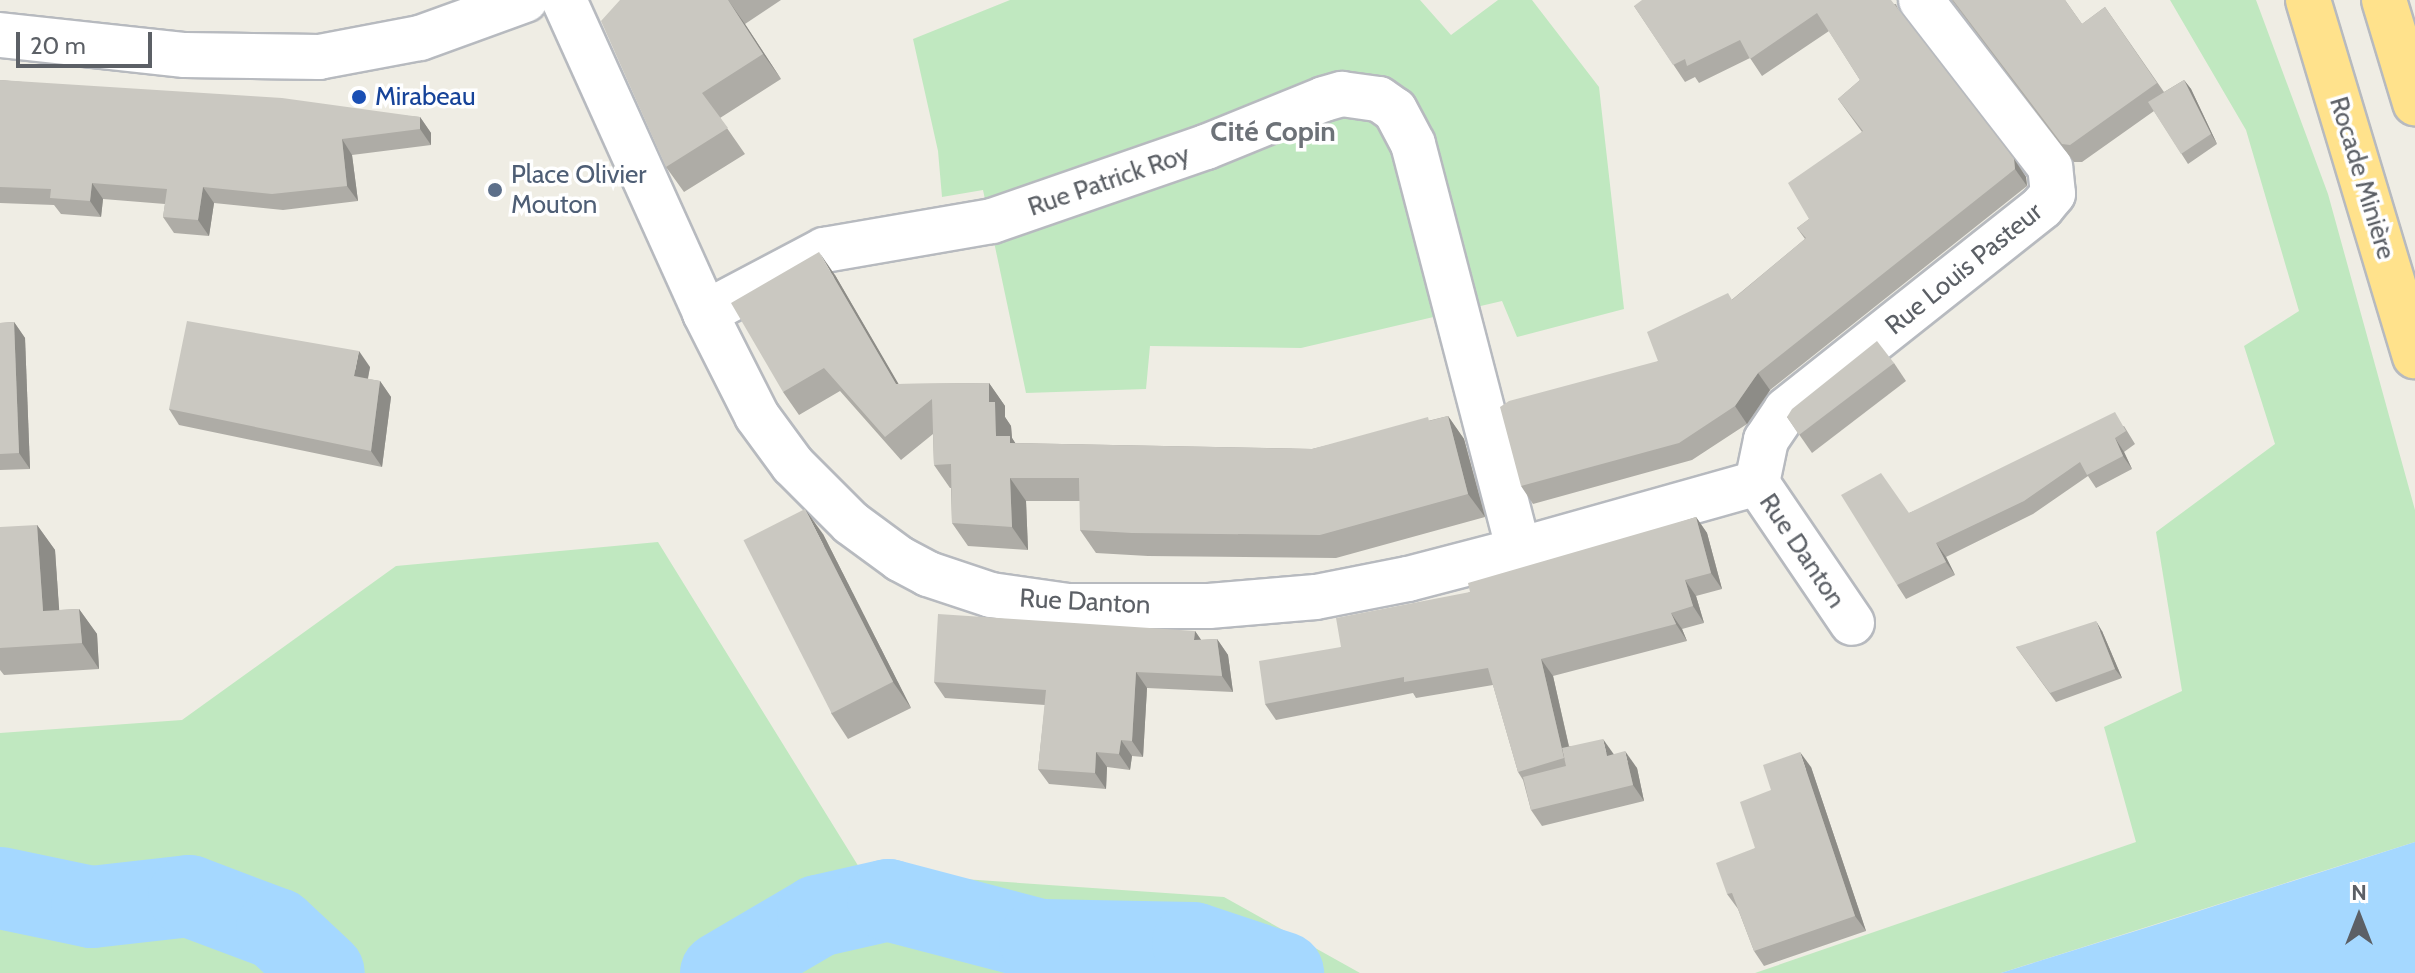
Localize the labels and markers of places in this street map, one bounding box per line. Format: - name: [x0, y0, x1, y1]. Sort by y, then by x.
- place label: Mirabeau: [375, 81, 476, 113]
- marker: Mirabeau: [350, 88, 368, 106]
- place label: Place Olivier Mouton: [511, 159, 646, 220]
- marker: Place Olivier Mouton: [486, 181, 504, 199]

